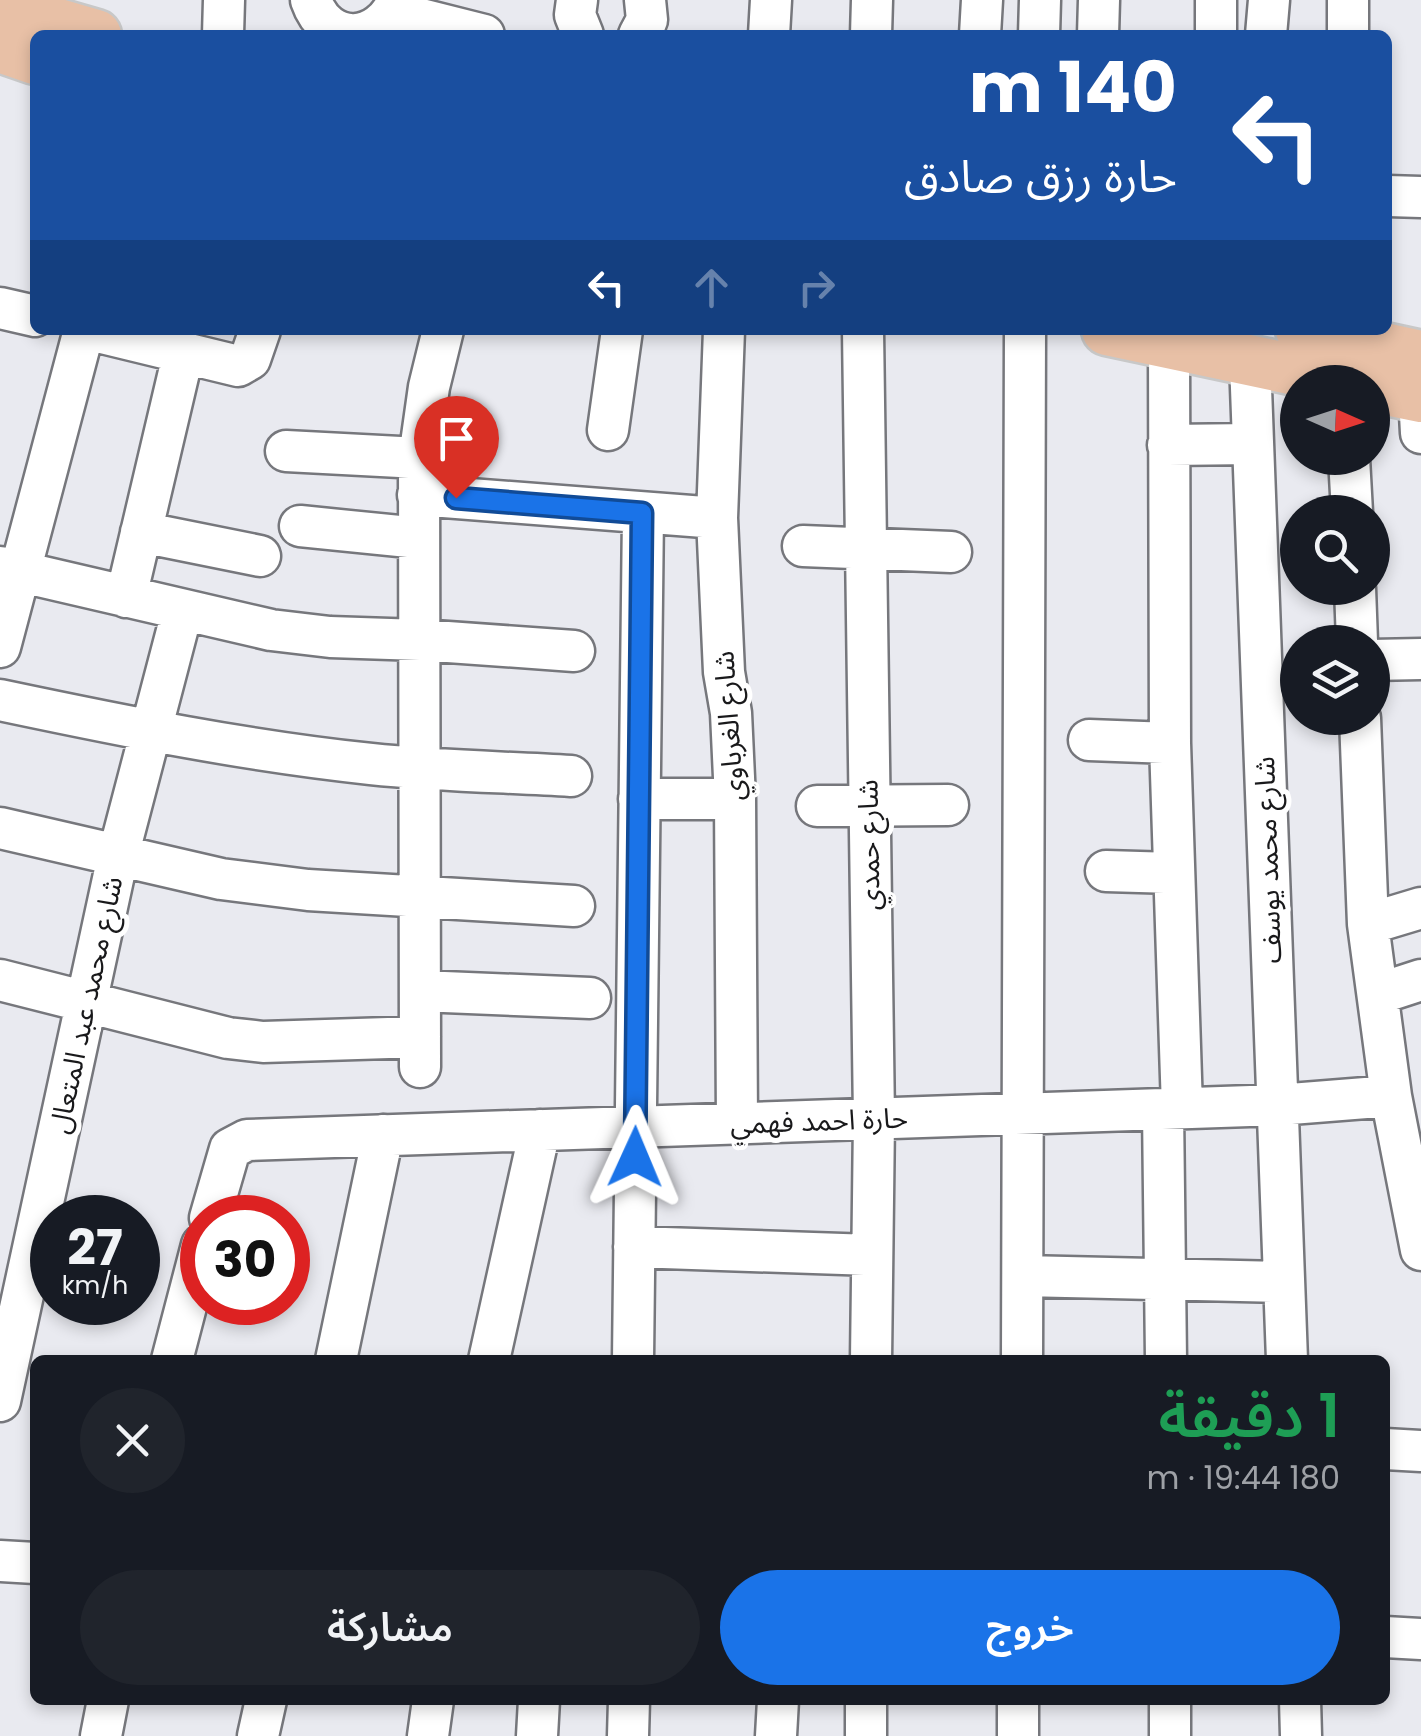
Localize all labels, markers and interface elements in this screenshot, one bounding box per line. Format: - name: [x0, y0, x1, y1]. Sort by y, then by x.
- text: 140 m: [969, 38, 1177, 137]
- icon: left: [1212, 70, 1342, 200]
- text: حارة رزق صادق: [904, 145, 1177, 208]
- icon: left: [579, 260, 634, 315]
- icon: ahead: [684, 260, 739, 315]
- icon: right: [789, 260, 844, 315]
- north arrow: [1280, 365, 1390, 475]
- map controls: [1280, 365, 1390, 735]
- pin: [414, 396, 499, 499]
- icon: arrive: [429, 411, 484, 466]
- button: search: [1280, 495, 1390, 605]
- button: layers: [1280, 625, 1390, 735]
- street label: شارع الغرباوي: [704, 650, 755, 802]
- street label: شارع محمد يوسف: [1245, 756, 1292, 964]
- street label: شارع حمدي: [848, 779, 891, 911]
- street label: شارع محمد عبد المتعال: [40, 873, 133, 1137]
- street label: حارة احمد فهمي: [729, 1098, 909, 1145]
- position arrow: [583, 1105, 687, 1209]
- speed limit sign: 30: [180, 1195, 310, 1325]
- text: 27: [67, 1212, 123, 1283]
- text: km/h: [62, 1268, 128, 1303]
- text: 1 دقيقة: [1158, 1374, 1340, 1458]
- button: close: [80, 1388, 185, 1493]
- text: 180 m · 19:44: [1147, 1455, 1340, 1500]
- button: مشاركة: [80, 1570, 700, 1685]
- button: خروج: [720, 1570, 1340, 1685]

